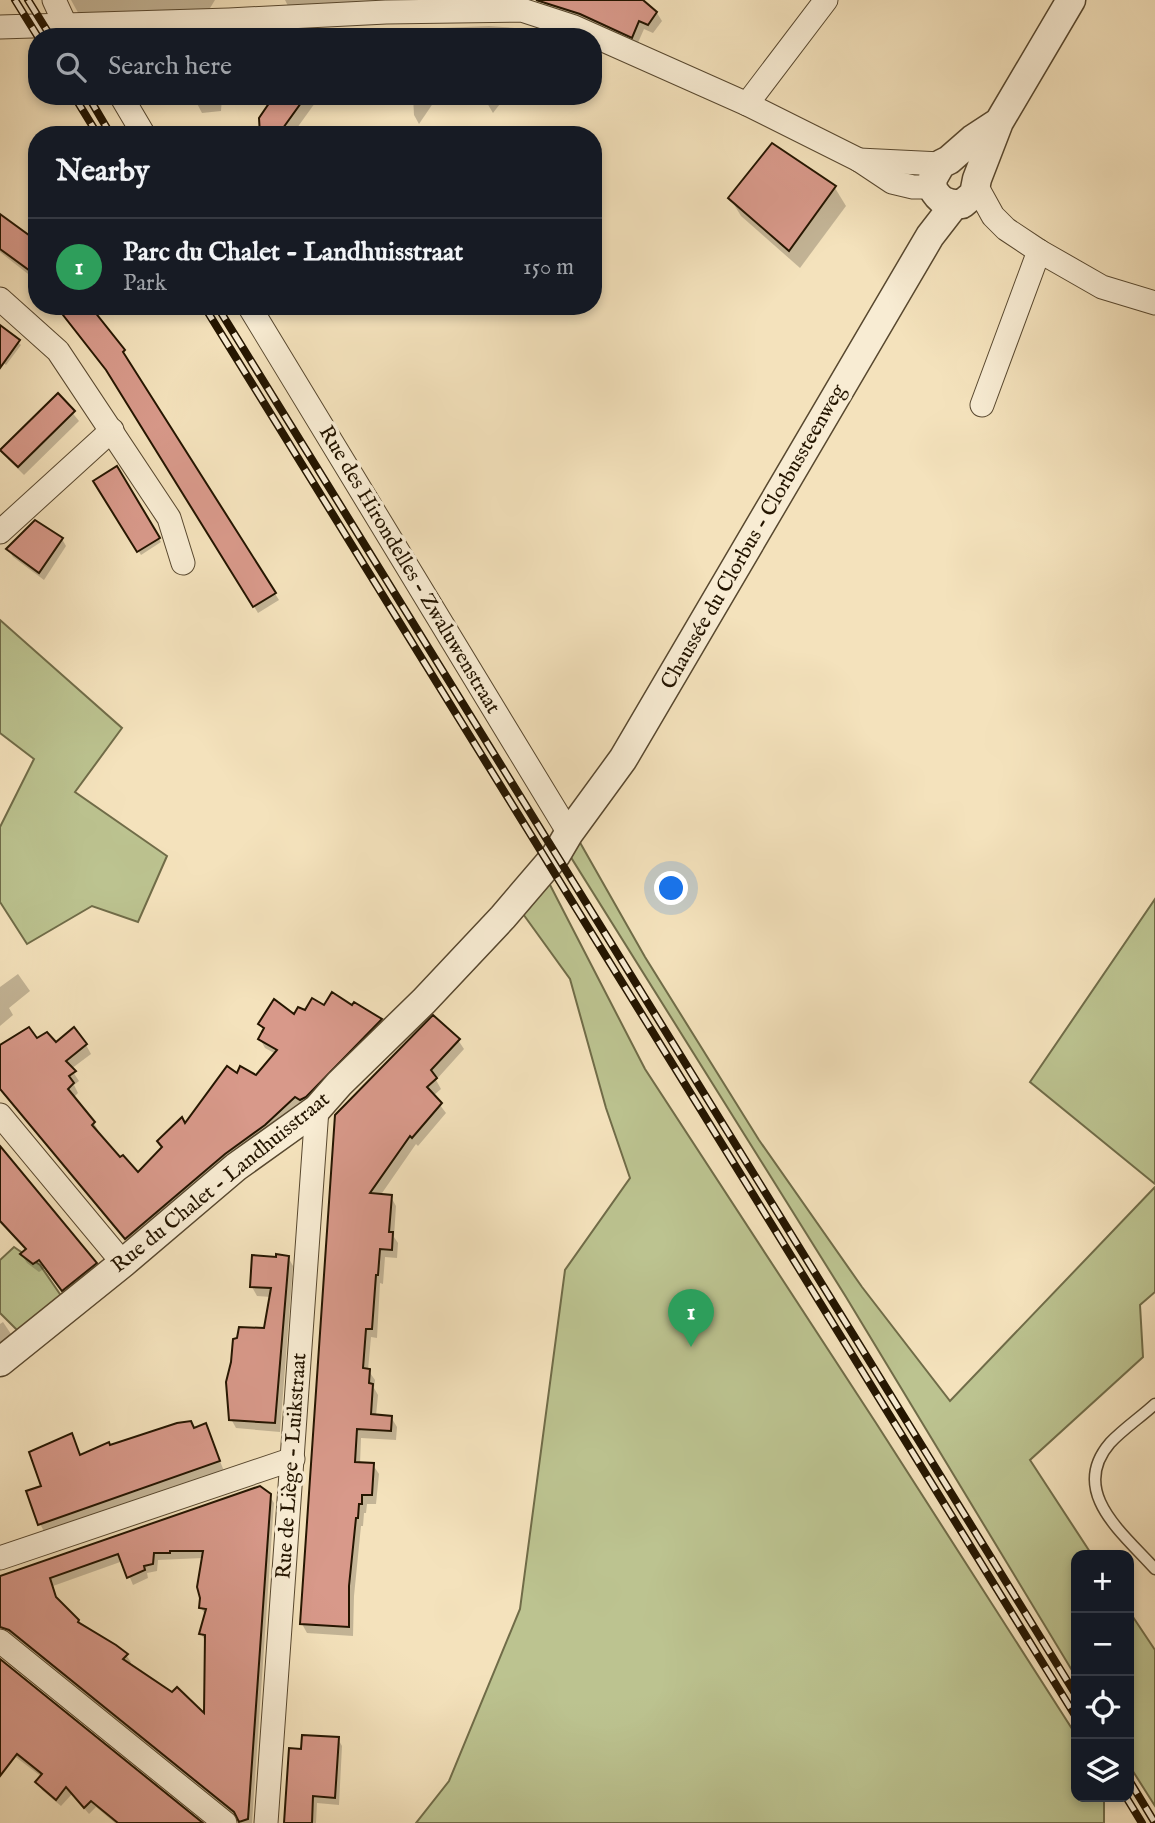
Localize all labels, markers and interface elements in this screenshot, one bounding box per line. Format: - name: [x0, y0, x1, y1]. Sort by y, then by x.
- search box: [28, 28, 602, 105]
- icon: search: [52, 48, 90, 86]
- text: Search here: [108, 50, 232, 83]
- text: Nearby: [56, 153, 149, 191]
- text: Parc du Chalet - Landhuisstraat: [123, 236, 463, 269]
- text: 1: [75, 253, 83, 282]
- text: 150 m: [523, 253, 574, 282]
- text: Park: [123, 269, 167, 298]
- street label: Chaussée du Clorbus - Clorbussteenweg: [655, 379, 853, 694]
- street label: Rue des Hirondelles - Zwaluwenstraat: [312, 421, 506, 719]
- your location: [654, 871, 688, 905]
- street label: Rue du Chalet - Landhuisstraat: [106, 1087, 336, 1279]
- pin: 1: [668, 1289, 714, 1347]
- street label: Rue de Liège - Luikstraat: [271, 1352, 313, 1580]
- map controls: [1071, 1550, 1134, 1802]
- button: +: [1071, 1550, 1134, 1613]
- button: −: [1071, 1613, 1134, 1676]
- button: locate: [1071, 1676, 1134, 1739]
- button: layers: [1071, 1739, 1134, 1802]

